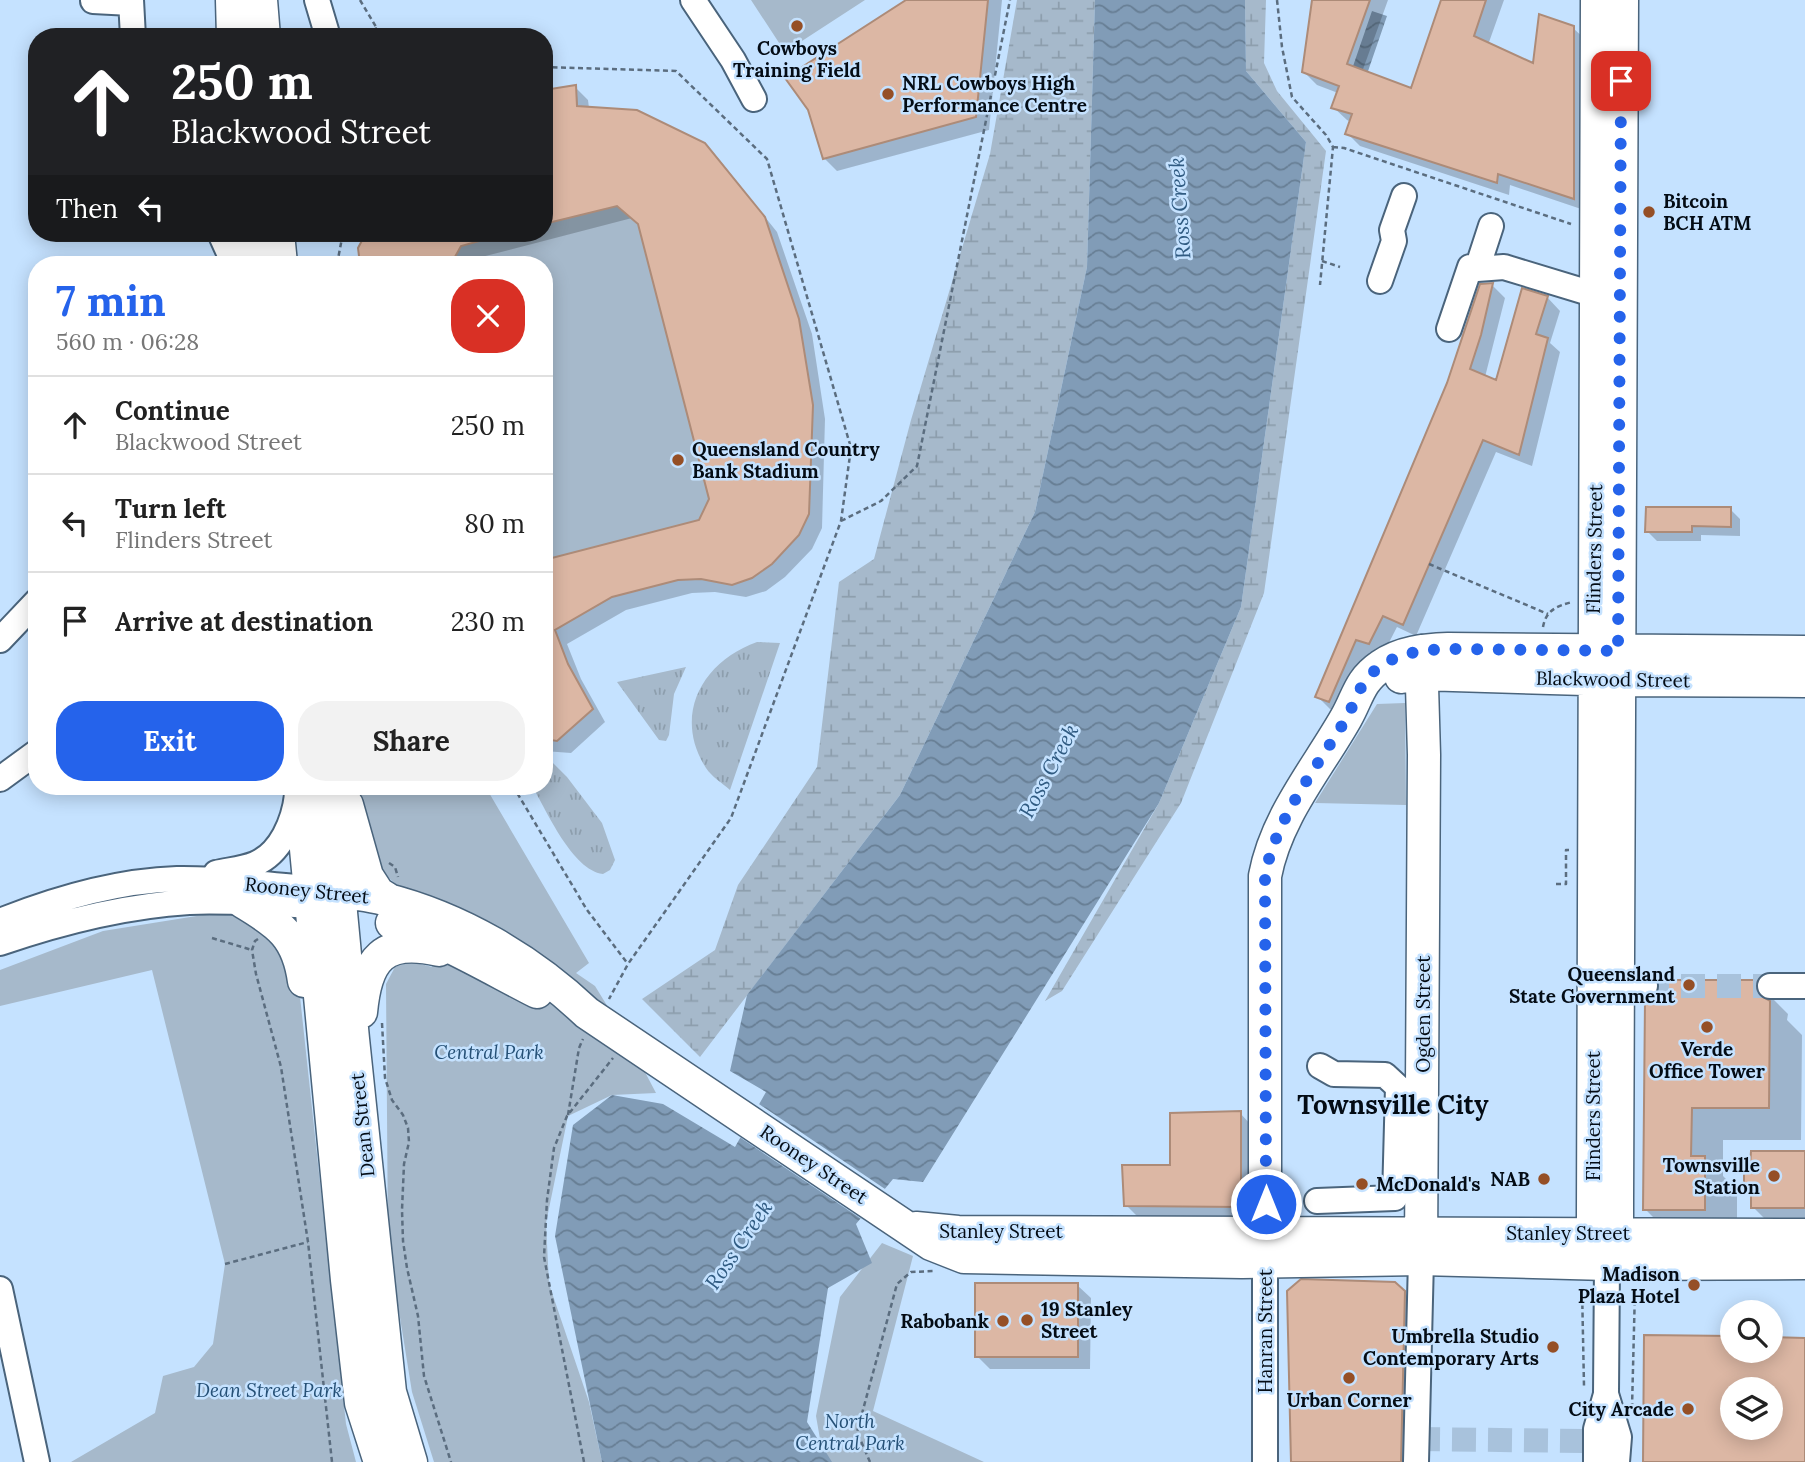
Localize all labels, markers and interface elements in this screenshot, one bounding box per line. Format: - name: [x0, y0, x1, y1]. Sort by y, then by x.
- marker: Cowboys Training Field: [789, 18, 805, 34]
- place label: Cowboys Training Field: [733, 36, 861, 82]
- text: 250 m: [171, 50, 313, 112]
- pin: [1591, 51, 1651, 111]
- icon: ahead: [56, 56, 147, 147]
- icon: arrive: [1602, 62, 1640, 100]
- place label: NRL Cowboys High Performance Centre: [902, 71, 1087, 117]
- marker: NRL Cowboys High Performance Centre: [880, 86, 896, 102]
- text: Blackwood Street: [171, 111, 431, 152]
- water label: Ross Creek: [1162, 156, 1197, 260]
- icon: left: [132, 189, 170, 227]
- place label: Bitcoin BCH ATM: [1663, 189, 1751, 235]
- text: Then: [56, 192, 118, 225]
- marker: Bitcoin BCH ATM: [1641, 204, 1657, 220]
- text: 7 min: [56, 274, 166, 328]
- button: close: [451, 279, 525, 353]
- text: 560 m · 06:28: [56, 327, 199, 356]
- text: Continue: [115, 394, 230, 427]
- icon: ahead: [56, 406, 94, 444]
- text: 250 m: [451, 409, 525, 442]
- text: Blackwood Street: [115, 427, 302, 456]
- place label: Queensland Country Bank Stadium: [692, 437, 880, 483]
- marker: Queensland Country Bank Stadium: [670, 452, 686, 468]
- street label: Flinders Street: [1581, 483, 1607, 614]
- text: Turn left: [115, 492, 226, 525]
- icon: left: [56, 504, 94, 542]
- text: 80 m: [464, 507, 525, 540]
- text: Flinders Street: [115, 525, 272, 554]
- icon: arrive: [56, 602, 94, 640]
- text: Arrive at destination: [115, 605, 373, 638]
- text: 230 m: [451, 605, 525, 638]
- street label: Blackwood Street: [1536, 666, 1691, 692]
- button: Exit: [56, 701, 284, 781]
- button: Share: [298, 701, 525, 781]
- water label: Ross Creek: [1013, 719, 1084, 822]
- street label: Rooney Street: [244, 872, 371, 909]
- street label: Ogden Street: [1411, 955, 1435, 1073]
- place label: Queensland State Government: [1509, 962, 1676, 1008]
- marker: Queensland State Government: [1681, 977, 1697, 993]
- marker: Verde Office Tower: [1699, 1019, 1715, 1035]
- place label: Verde Office Tower: [1649, 1037, 1765, 1083]
- park label: Central Park: [434, 1040, 544, 1064]
- street label: Flinders Street: [1581, 1050, 1605, 1181]
- street label: Dean Street: [345, 1071, 379, 1178]
- district label: Townsville City: [1297, 1088, 1489, 1121]
- street label: Rooney Street: [756, 1119, 873, 1209]
- place label: Townsville Station: [1663, 1153, 1760, 1199]
- position arrow: [1229, 1167, 1303, 1241]
- place label: NAB: [1490, 1167, 1530, 1191]
- marker: Townsville Station: [1766, 1168, 1782, 1184]
- marker: NAB: [1536, 1171, 1552, 1187]
- place label: McDonald's: [1376, 1172, 1481, 1196]
- marker: McDonald's: [1354, 1176, 1370, 1192]
- water label: Ross Creek: [699, 1195, 778, 1295]
- street label: Stanley Street: [939, 1219, 1063, 1243]
- street label: Stanley Street: [1506, 1221, 1630, 1245]
- place label: Madison Plaza Hotel: [1578, 1262, 1680, 1308]
- street label: Hanran Street: [1253, 1268, 1277, 1393]
- marker: Madison Plaza Hotel: [1686, 1277, 1702, 1293]
- place label: 19 Stanley Street: [1041, 1297, 1133, 1343]
- map controls: [1720, 1300, 1783, 1440]
- button: search: [1720, 1300, 1783, 1363]
- place label: Rabobank: [900, 1309, 989, 1333]
- marker: 19 Stanley Street: [1019, 1312, 1035, 1328]
- marker: Rabobank: [995, 1313, 1011, 1329]
- place label: Umbrella Studio Contemporary Arts: [1363, 1324, 1539, 1370]
- marker: Umbrella Studio Contemporary Arts: [1545, 1339, 1561, 1355]
- marker: Urban Corner: [1341, 1370, 1357, 1386]
- button: layers: [1720, 1377, 1783, 1440]
- park label: Dean Street Park: [196, 1378, 342, 1402]
- place label: Urban Corner: [1286, 1388, 1412, 1412]
- place label: City Arcade: [1569, 1397, 1674, 1421]
- marker: City Arcade: [1680, 1401, 1696, 1417]
- park label: North Central Park: [795, 1409, 905, 1455]

